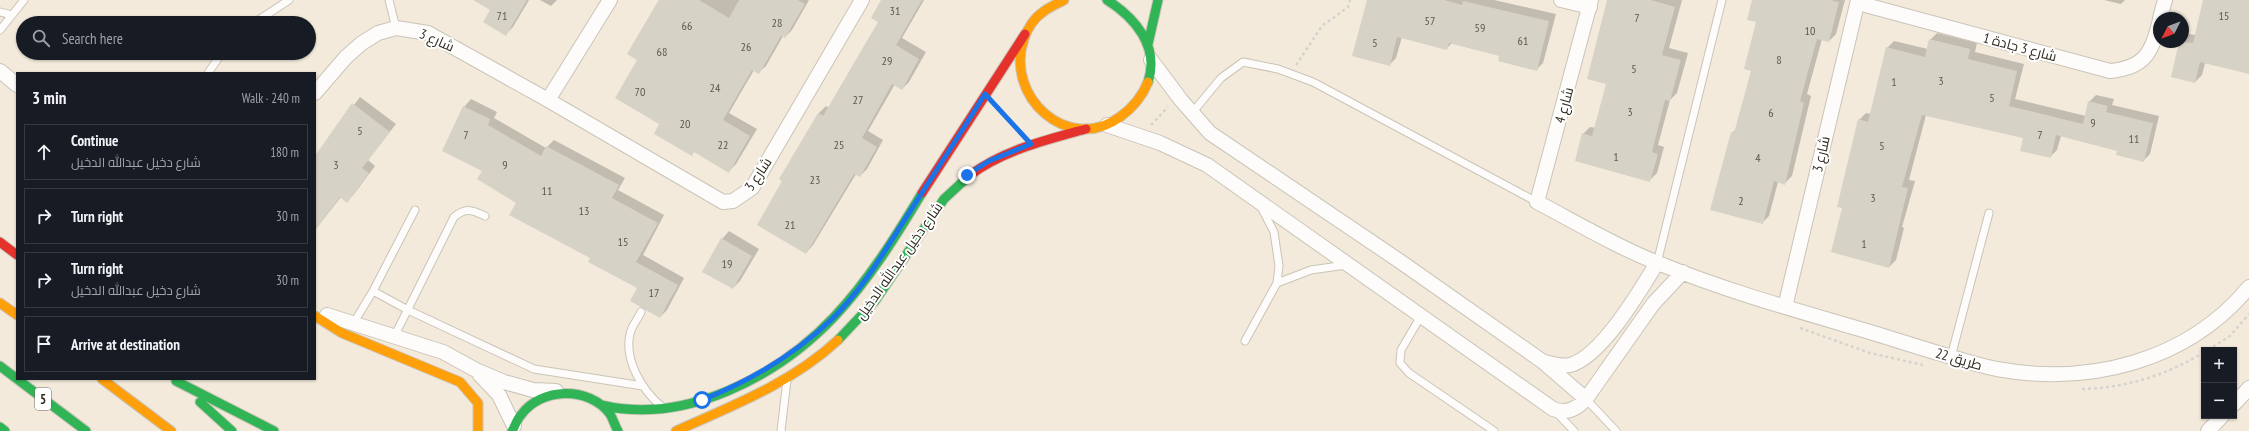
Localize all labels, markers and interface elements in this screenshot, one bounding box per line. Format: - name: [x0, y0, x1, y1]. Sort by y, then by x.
- house number: 31: [890, 3, 900, 18]
- house number: 71: [497, 8, 507, 23]
- house number: 15: [2219, 8, 2229, 23]
- house number: 7: [1634, 10, 1640, 25]
- north arrow: [2153, 12, 2189, 48]
- house number: 57: [1425, 13, 1435, 28]
- house number: 28: [772, 15, 782, 30]
- search box: [16, 16, 316, 60]
- house number: 66: [682, 18, 692, 33]
- house number: 59: [1475, 20, 1485, 35]
- house number: 10: [1805, 23, 1815, 38]
- street label: شارع 3: [417, 24, 457, 56]
- icon: search: [30, 27, 52, 49]
- text: Search here: [62, 29, 123, 48]
- street label: شارع 3 جادة 1: [1981, 29, 2059, 65]
- house number: 61: [1518, 33, 1528, 48]
- house number: 5: [1372, 35, 1378, 50]
- house number: 26: [741, 39, 751, 54]
- house number: 68: [657, 44, 667, 59]
- house number: 8: [1776, 52, 1782, 67]
- house number: 29: [882, 53, 892, 68]
- house number: 5: [1631, 61, 1637, 76]
- house number: 3: [1938, 73, 1944, 88]
- house number: 1: [1891, 74, 1897, 89]
- house number: 24: [710, 80, 721, 95]
- house number: 70: [635, 84, 645, 99]
- street label: شارع 4: [1551, 85, 1577, 125]
- text: 3 min: [32, 87, 66, 109]
- text: Walk · 240 m: [242, 90, 300, 107]
- house number: 5: [1989, 90, 1995, 105]
- house number: 27: [853, 92, 863, 107]
- house number: 3: [1627, 104, 1633, 119]
- house number: 6: [1768, 105, 1774, 120]
- house number: 9: [2090, 115, 2096, 130]
- house number: 20: [680, 116, 690, 131]
- house number: 5: [357, 123, 363, 138]
- house number: 7: [463, 127, 469, 142]
- house number: 7: [2037, 127, 2043, 142]
- text: Continue: [71, 131, 118, 150]
- house number: 11: [2129, 131, 2139, 146]
- street label: شارع 3: [1808, 134, 1834, 174]
- house number: 22: [718, 137, 728, 152]
- house number: 25: [834, 137, 844, 152]
- house number: 5: [1879, 138, 1885, 153]
- icon: ahead: [33, 141, 55, 163]
- text: 180 m: [270, 144, 299, 161]
- house number: 1: [1613, 149, 1619, 164]
- house number: 4: [1755, 150, 1761, 165]
- text: شارع دخيل عبدالله الدخيل: [71, 154, 201, 171]
- street label: شارع 3: [740, 154, 776, 194]
- house number: 3: [333, 157, 339, 172]
- house number: 9: [502, 157, 508, 172]
- route end: [958, 166, 976, 184]
- house number: 23: [810, 172, 820, 187]
- house number: 11: [542, 183, 552, 198]
- house number: 3: [1870, 190, 1876, 205]
- house number: 2: [1738, 193, 1744, 208]
- street label: شارع دخيل عبدالله الدخيل: [852, 199, 946, 323]
- house number: 13: [579, 203, 589, 218]
- icon: right: [33, 205, 55, 227]
- text: Turn right: [71, 207, 123, 226]
- text: 30 m: [276, 208, 299, 225]
- house number: 21: [785, 217, 795, 232]
- house number: 15: [618, 234, 628, 249]
- house number: 1: [1861, 236, 1867, 251]
- house number: 19: [722, 256, 732, 271]
- text: Turn right: [71, 259, 123, 278]
- icon: right: [33, 269, 55, 291]
- text: 30 m: [276, 272, 299, 289]
- text: شارع دخيل عبدالله الدخيل: [71, 282, 201, 299]
- house number: 17: [649, 285, 659, 300]
- icon: arrive: [33, 333, 55, 355]
- text: Arrive at destination: [71, 335, 180, 354]
- street label: طريق 22: [1934, 344, 1984, 374]
- map controls: [2201, 347, 2237, 419]
- button: +: [2201, 347, 2237, 383]
- button: −: [2201, 383, 2237, 419]
- road number: 5: [35, 388, 51, 410]
- route start: [693, 391, 711, 409]

